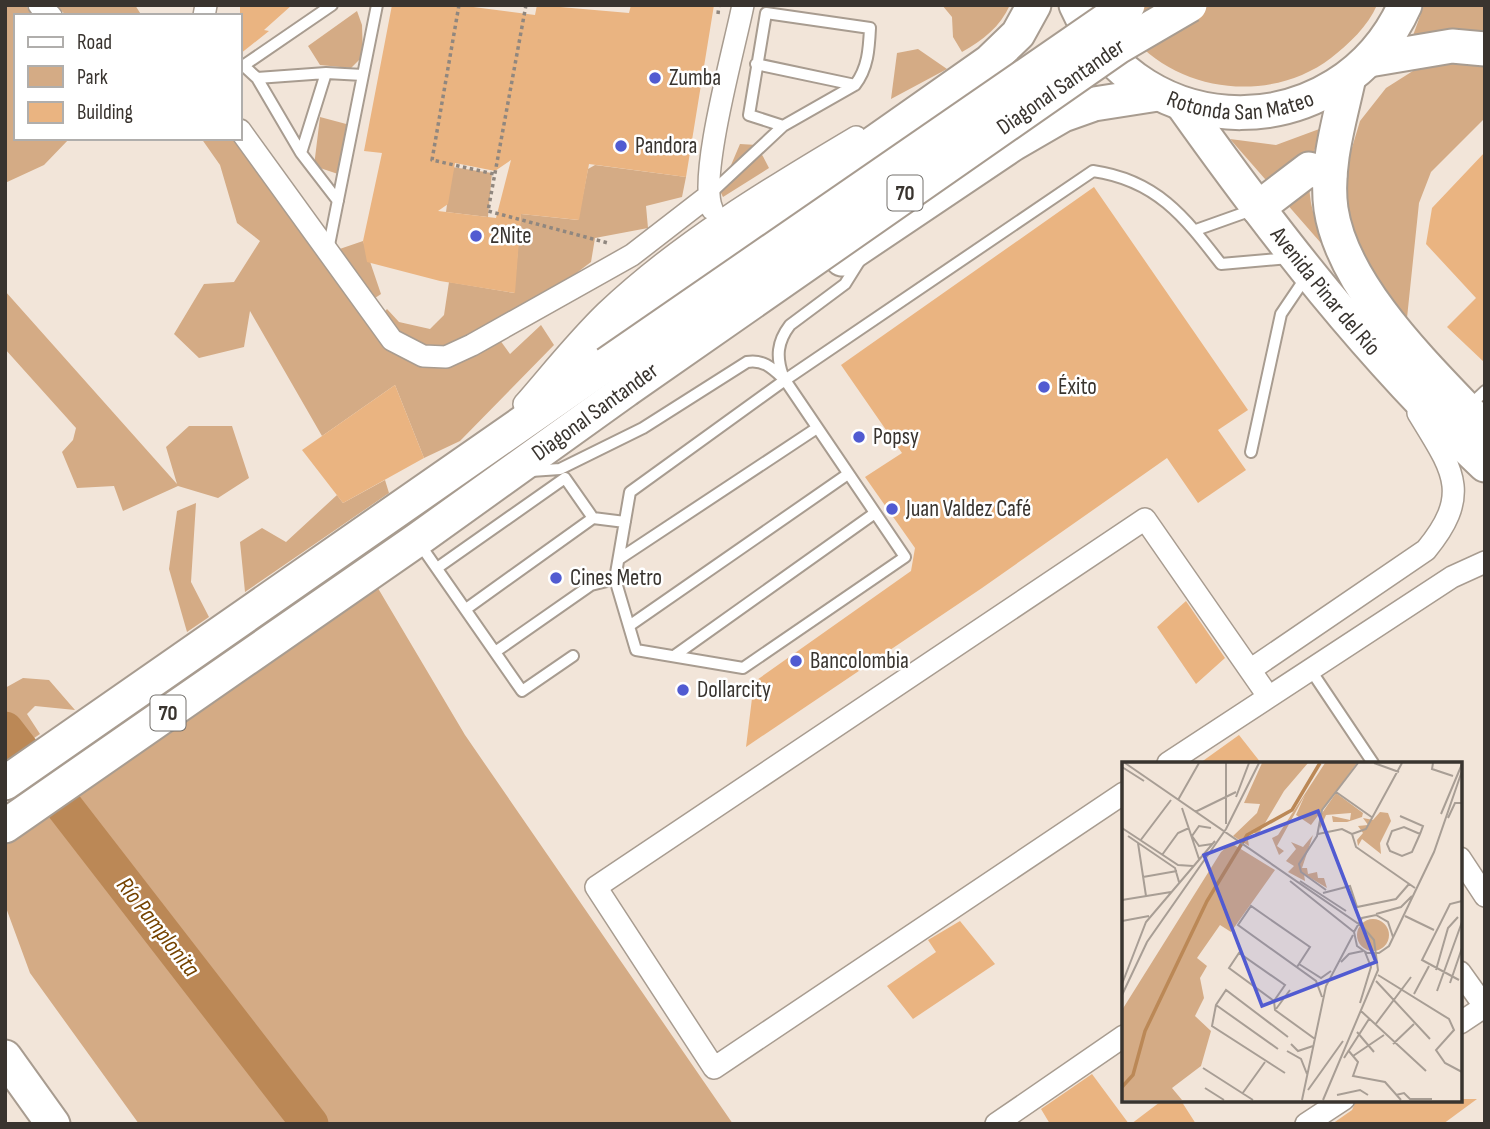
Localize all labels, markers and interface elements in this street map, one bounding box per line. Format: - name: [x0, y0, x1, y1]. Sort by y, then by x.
- legend: [14, 14, 242, 140]
- text: Road: [77, 30, 112, 55]
- street label: Diagonal Santander: [991, 32, 1130, 141]
- place label: Zumba: [669, 64, 721, 92]
- text: Park: [77, 65, 108, 90]
- marker: Zumba: [647, 70, 663, 86]
- street label: Rotonda San Mateo: [1163, 85, 1318, 127]
- text: Building: [77, 100, 133, 125]
- place label: Pandora: [635, 132, 697, 160]
- marker: Pandora: [613, 138, 629, 154]
- road number: 70: [888, 176, 922, 210]
- street label: Avenida Pinar del Río: [1264, 221, 1386, 361]
- place label: 2Nite: [490, 222, 532, 250]
- marker: 2Nite: [468, 228, 484, 244]
- street label: Diagonal Santander: [526, 357, 664, 467]
- place label: Éxito: [1058, 373, 1097, 401]
- marker: Éxito: [1036, 379, 1052, 395]
- place label: Popsy: [873, 423, 919, 451]
- marker: Popsy: [851, 429, 867, 445]
- place label: Juan Valdez Café: [905, 495, 1031, 523]
- marker: Juan Valdez Café: [884, 501, 900, 517]
- place label: Cines Metro: [570, 564, 662, 592]
- marker: Cines Metro: [548, 570, 564, 586]
- place label: Bancolombia: [810, 647, 909, 675]
- marker: Bancolombia: [788, 653, 804, 669]
- place label: Dollarcity: [697, 676, 771, 704]
- marker: Dollarcity: [675, 682, 691, 698]
- road number: 70: [150, 696, 186, 730]
- inset map: [1122, 762, 1462, 1101]
- water label: Río Pamplonita: [110, 871, 206, 983]

